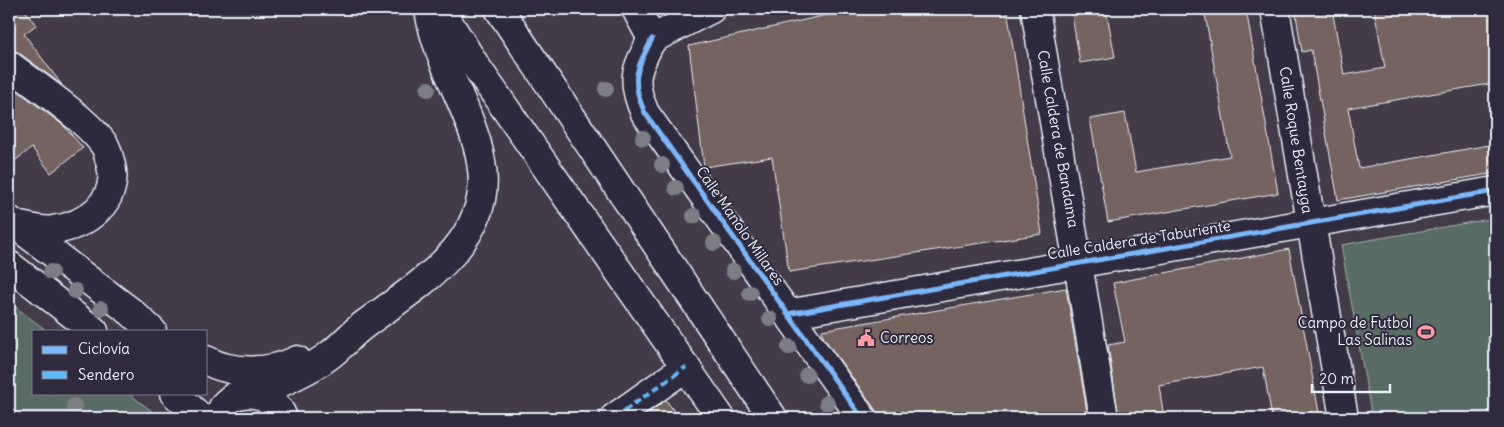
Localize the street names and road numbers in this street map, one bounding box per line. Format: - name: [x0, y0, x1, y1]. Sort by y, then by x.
- street label: Calle Caldera de Bandama: [1034, 49, 1084, 230]
- street label: Calle Roque Bentayga: [1275, 65, 1318, 215]
- street label: Calle Manolo Millares: [692, 162, 789, 289]
- street label: Calle Caldera de Taburiente: [1046, 216, 1232, 263]

